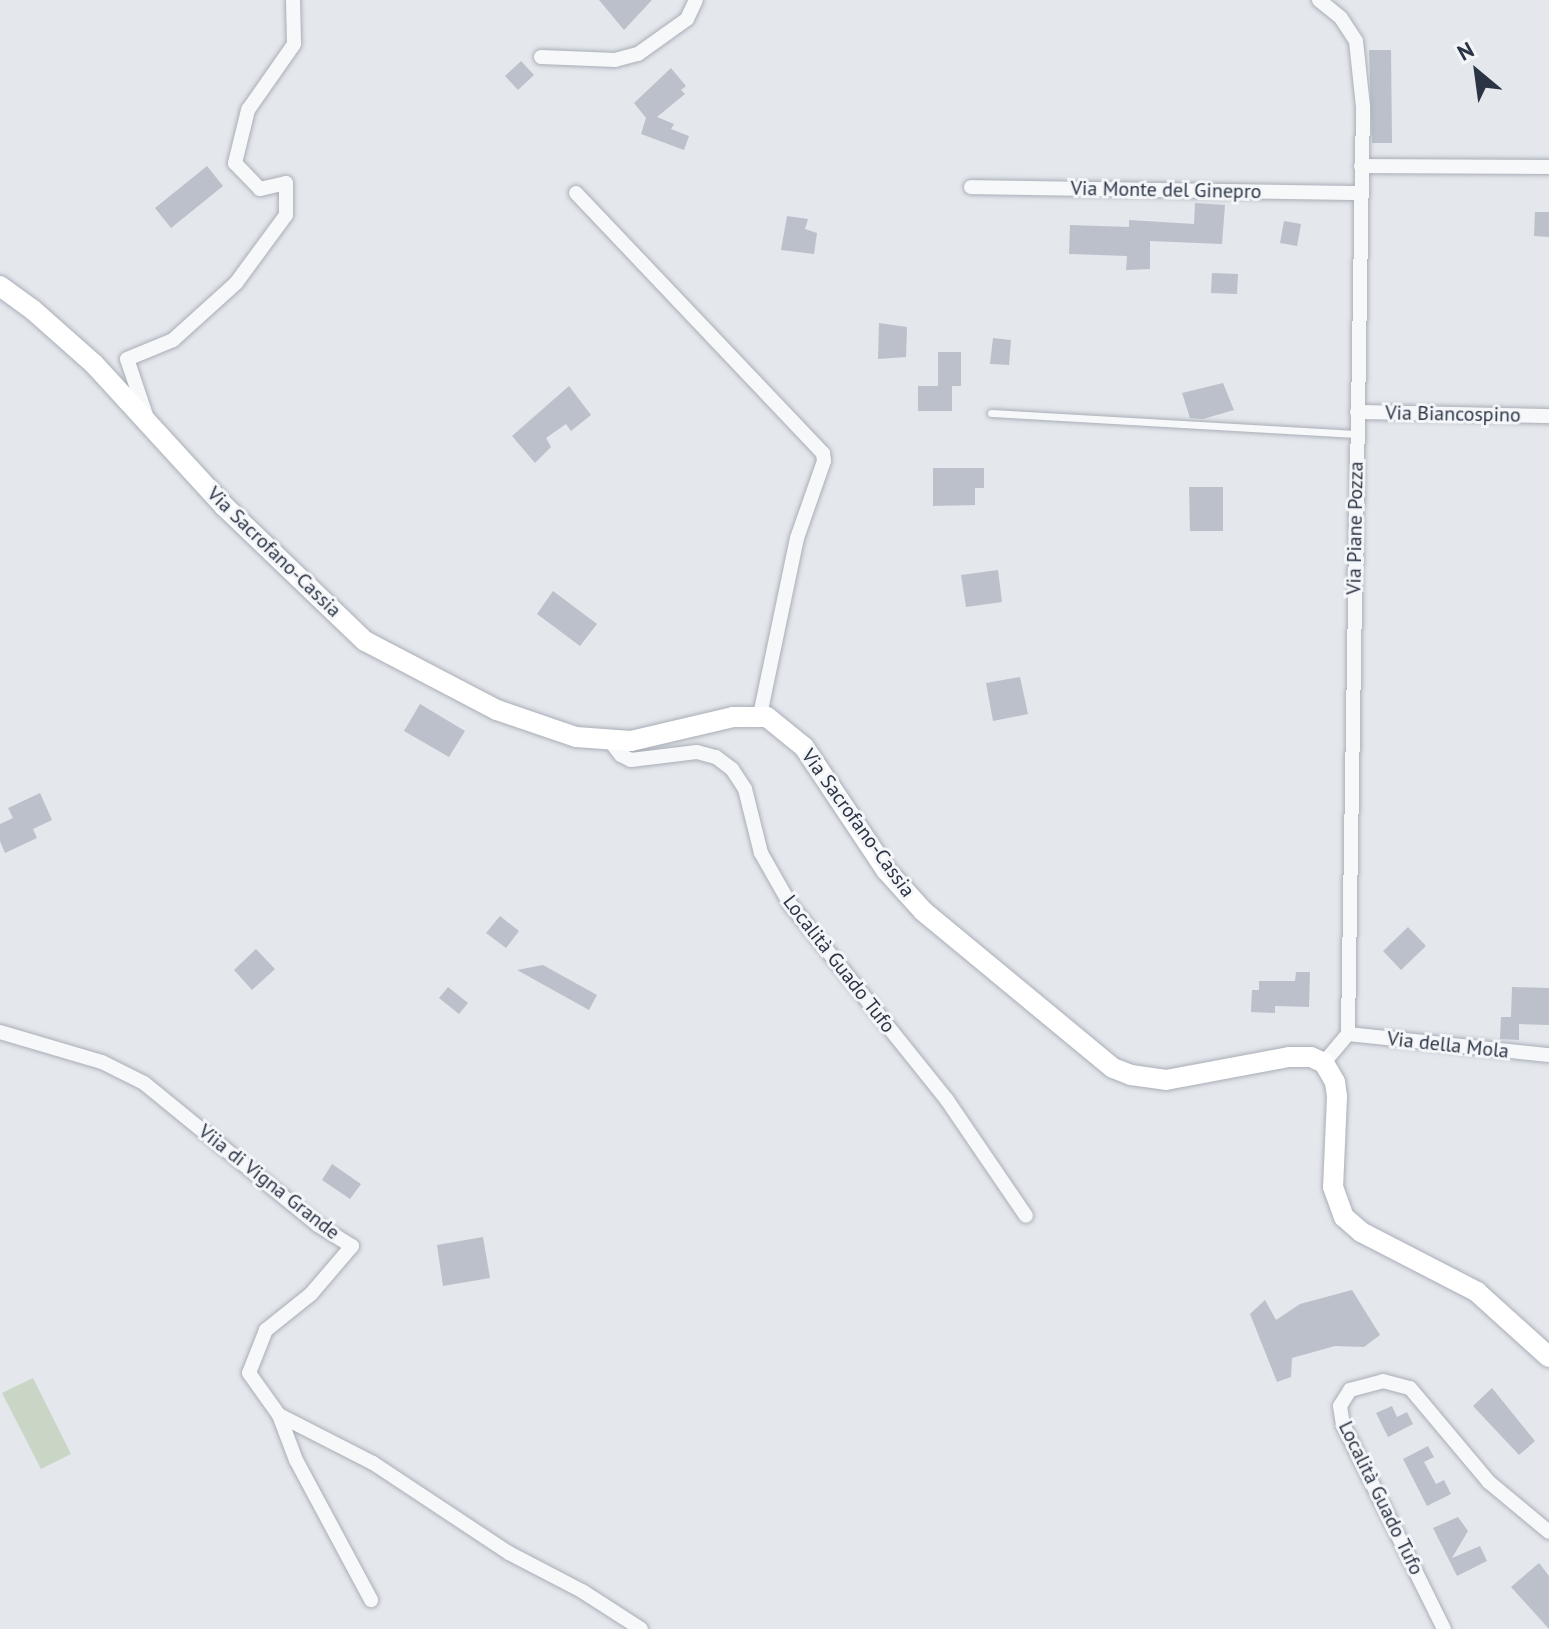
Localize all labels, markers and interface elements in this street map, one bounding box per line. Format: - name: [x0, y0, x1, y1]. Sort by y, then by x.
- north arrow: [1437, 32, 1517, 112]
- text: N: [1452, 35, 1478, 67]
- street label: Via Monte del Ginepro: [1070, 176, 1262, 204]
- street label: Via Biancospino: [1385, 401, 1521, 427]
- street label: Via Piane Pozza: [1342, 461, 1368, 595]
- street label: Via Sacrofano-Cassia: [202, 482, 346, 622]
- street label: Via Sacrofano-Cassia: [796, 744, 920, 902]
- street label: Località Guado Tufo: [778, 890, 900, 1038]
- street label: Via della Mola: [1386, 1027, 1510, 1063]
- street label: Viia di Vigna Grande: [193, 1119, 345, 1245]
- street label: Località Guado Tufo: [1333, 1417, 1429, 1579]

